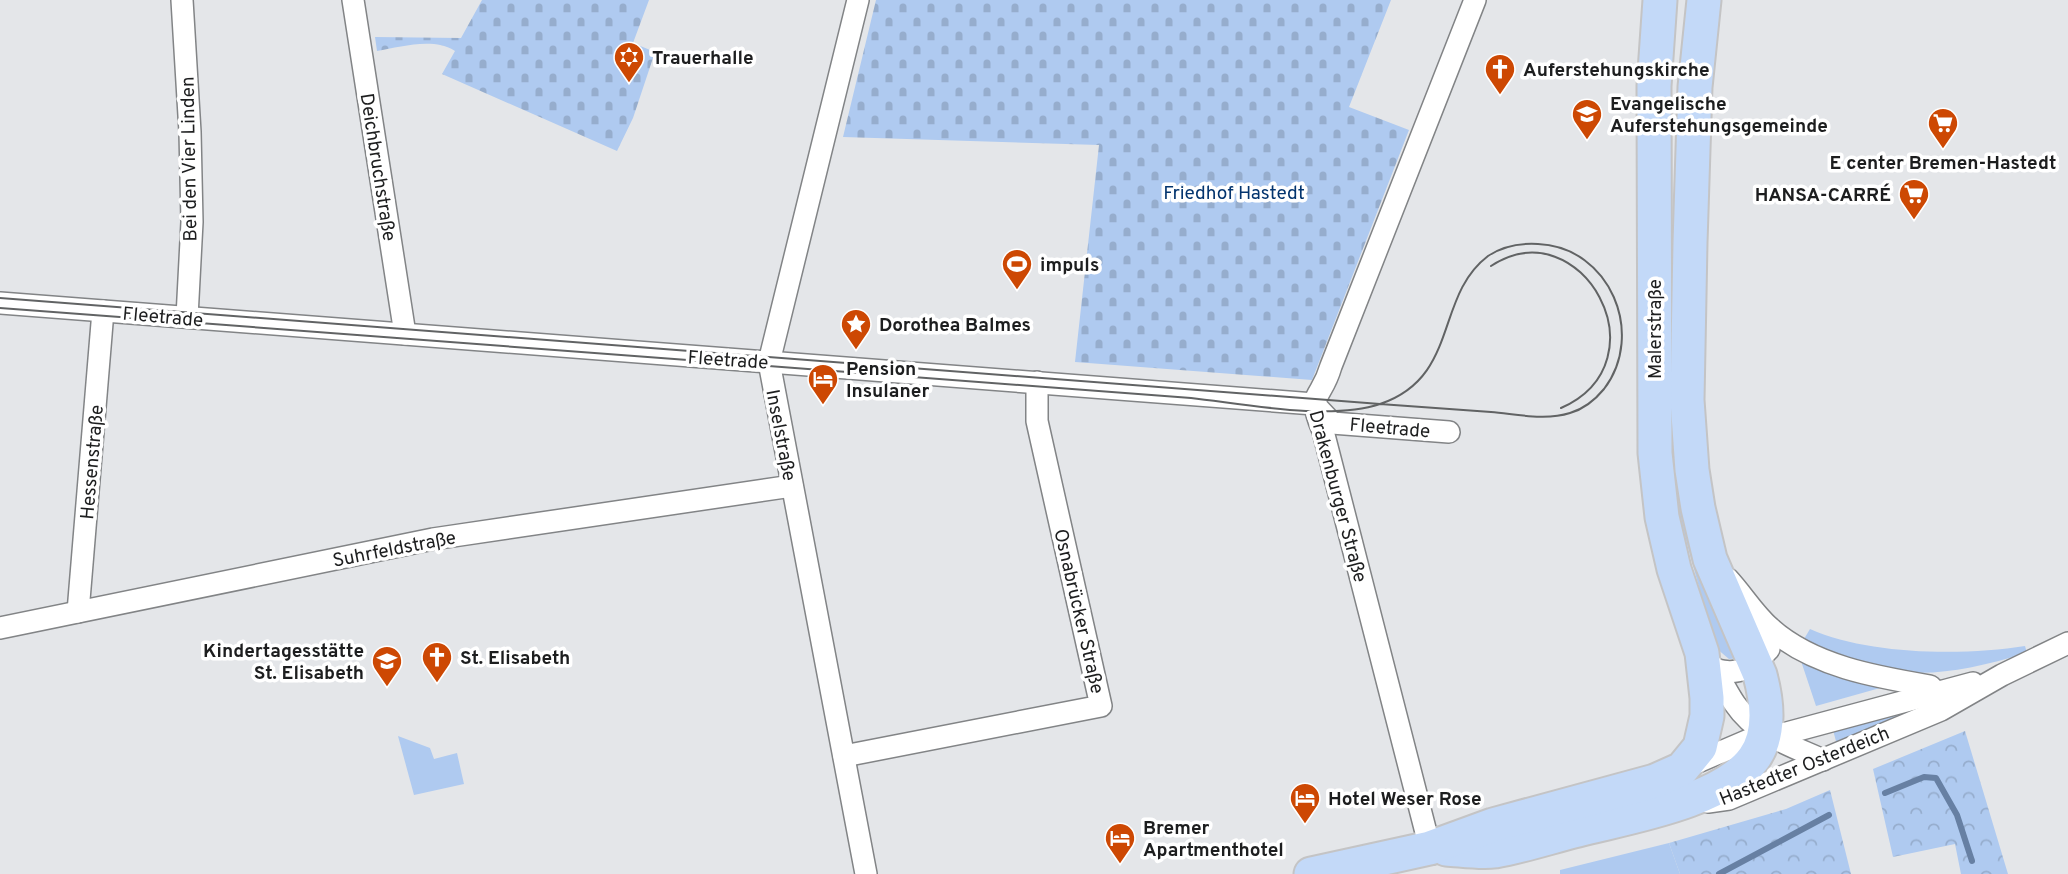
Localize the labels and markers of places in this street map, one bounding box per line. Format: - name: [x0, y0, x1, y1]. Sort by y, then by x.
- synagogue icon: Trauerhalle: [612, 40, 646, 84]
- place label: Trauerhalle: [652, 47, 754, 71]
- church icon: Auferstehungskirche: [1483, 52, 1517, 96]
- place label: Auferstehungskirche: [1523, 59, 1710, 83]
- place label: Evangelische Auferstehungsgemeinde: [1610, 93, 1828, 139]
- school or university icon: Evangelische Auferstehungsgemeinde: [1570, 97, 1604, 141]
- supermarket icon: E center Bremen-Hastedt: [1926, 106, 1960, 150]
- place label: E center Bremen-Hastedt: [1830, 152, 2056, 176]
- supermarket icon: HANSA-CARRÉ: [1897, 177, 1931, 221]
- place label: HANSA-CARRÉ: [1755, 183, 1891, 208]
- sports icon: impuls: [1000, 247, 1034, 291]
- place label: impuls: [1040, 254, 1099, 278]
- place icon: Dorothea Balmes: [839, 307, 873, 351]
- place label: Dorothea Balmes: [879, 314, 1031, 338]
- place label: Pension Insulaner: [846, 358, 929, 404]
- hotel icon: Pension Insulaner: [806, 362, 840, 406]
- place label: Kindertagesstätte St. Elisabeth: [203, 640, 364, 686]
- church icon: St. Elisabeth: [420, 640, 454, 684]
- school or university icon: Kindertagesstätte St. Elisabeth: [370, 644, 404, 688]
- place label: St. Elisabeth: [460, 647, 570, 671]
- hotel icon: Hotel Weser Rose: [1288, 781, 1322, 825]
- place label: Hotel Weser Rose: [1328, 788, 1482, 812]
- place label: Bremer Apartmenthotel: [1143, 817, 1284, 863]
- hotel icon: Bremer Apartmenthotel: [1103, 821, 1137, 865]

